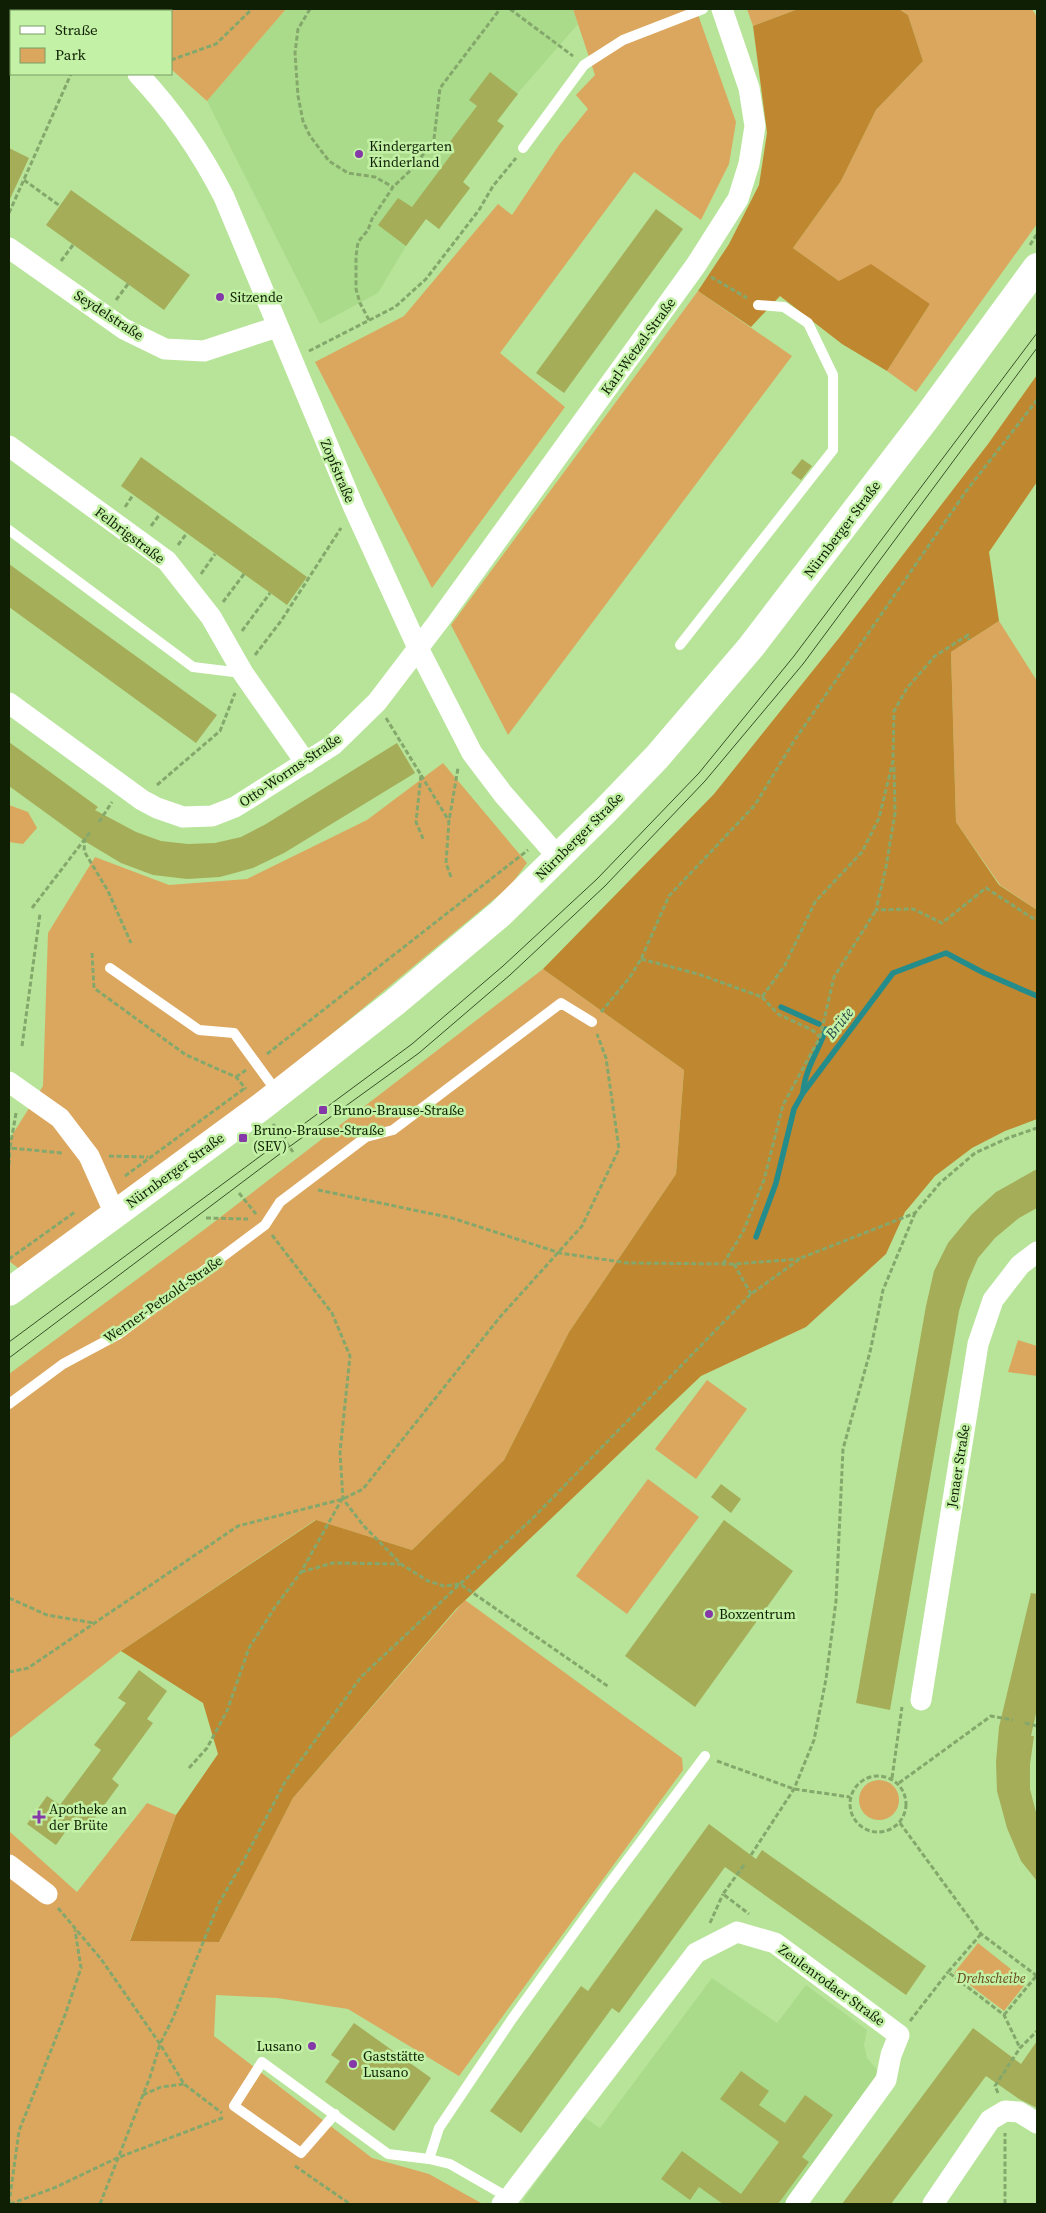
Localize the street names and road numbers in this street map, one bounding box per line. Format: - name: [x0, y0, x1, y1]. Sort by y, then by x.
- street label: Seydelstraße: [70, 285, 148, 345]
- street label: Karl-Wetzel-Straße: [596, 293, 680, 399]
- street label: Zopfstraße: [316, 436, 360, 506]
- street label: Nürnberger Straße: [799, 476, 885, 582]
- street label: Felbrigstraße: [91, 502, 169, 568]
- street label: Otto-Worms-Straße: [235, 728, 345, 812]
- street label: Nürnberger Straße: [531, 788, 627, 884]
- street label: Nürnberger Straße: [122, 1128, 228, 1212]
- street label: Werner-Petzold-Straße: [100, 1250, 226, 1348]
- street label: Jenaer Straße: [941, 1423, 974, 1510]
- street label: Zeulenrodaer Straße: [775, 1939, 889, 2031]

